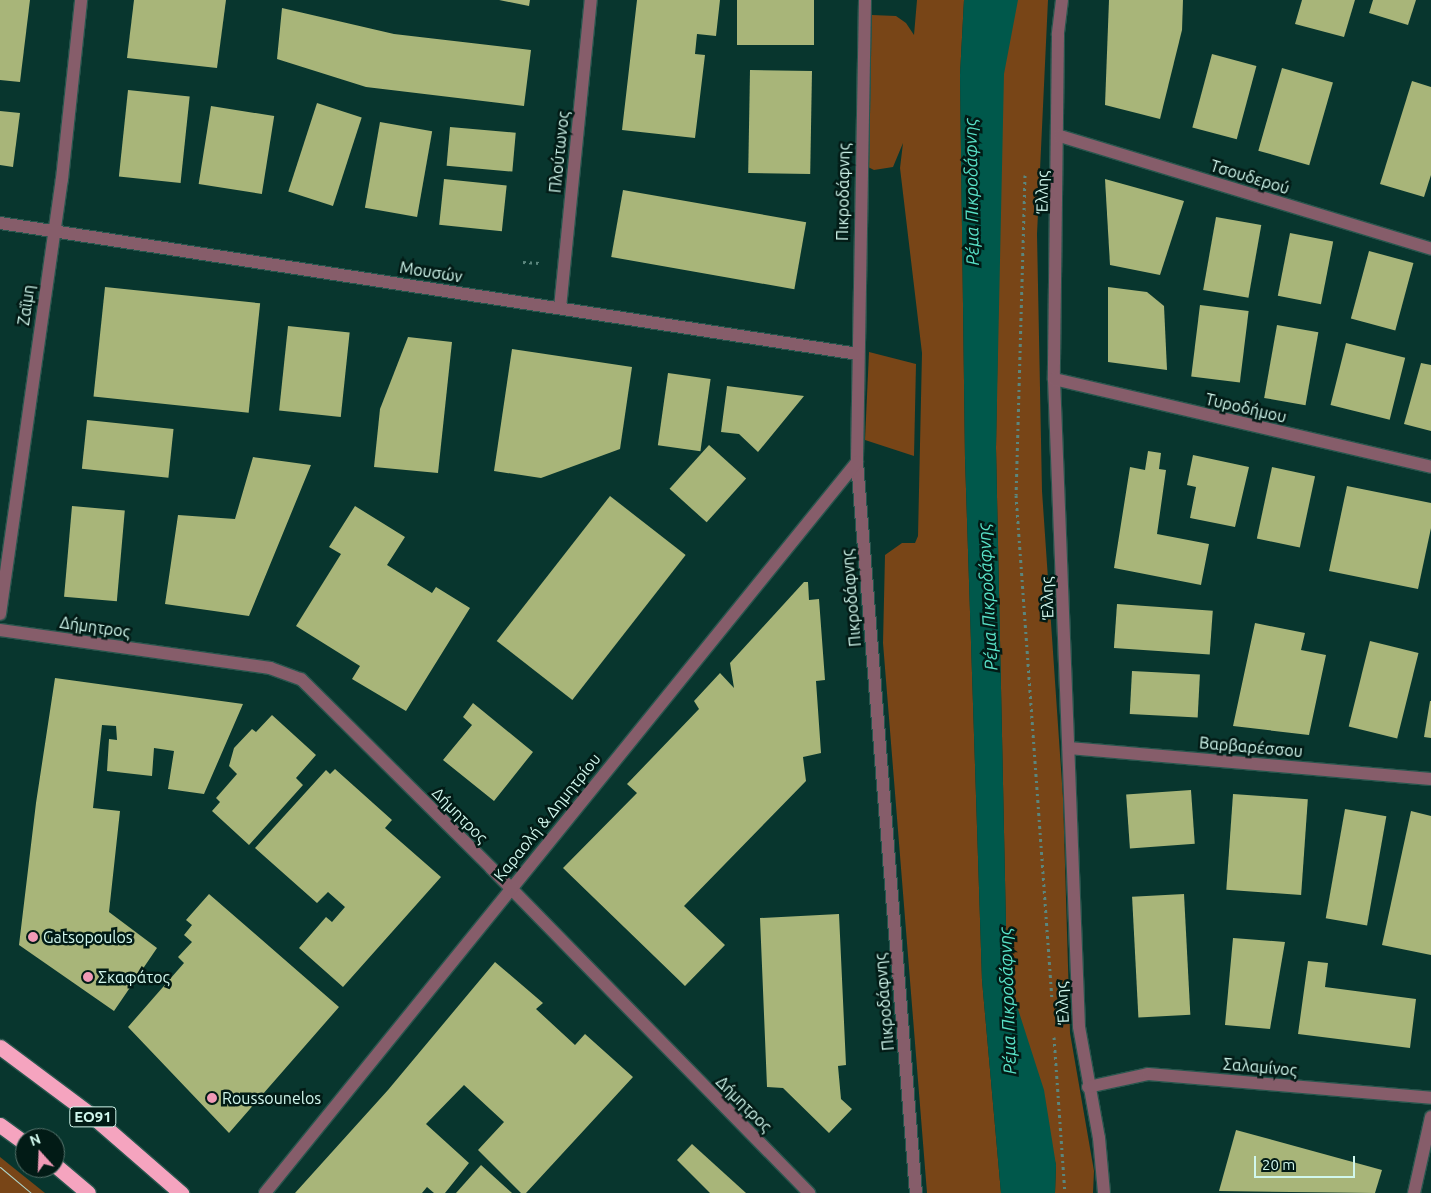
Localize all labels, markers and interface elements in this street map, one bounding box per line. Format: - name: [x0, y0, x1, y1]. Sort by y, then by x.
- street label: Πλούτωνος: [545, 110, 573, 194]
- water label: Ρέμα Πικροδάφνης: [959, 118, 983, 266]
- street label: Πικροδάφνης: [833, 143, 853, 241]
- street label: Τσουδερού: [1208, 156, 1292, 198]
- street label: Έλλης: [1032, 170, 1052, 214]
- street label: Μουσών: [398, 258, 464, 286]
- street label: Ζαΐμη: [14, 283, 38, 327]
- street label: Τυροδήμου: [1204, 389, 1288, 427]
- water label: Ρέμα Πικροδάφνης: [972, 523, 1002, 671]
- street label: Πικροδάφνης: [837, 548, 865, 648]
- street label: Έλλης: [1037, 576, 1057, 620]
- street label: Δήμητρος: [59, 613, 131, 641]
- street label: Βαρβαρέσσου: [1198, 733, 1304, 761]
- street label: Καραολή & Δημητρίου: [489, 749, 605, 885]
- street label: Δήμητρος: [428, 783, 492, 847]
- place label: Gatsopoulos: [43, 927, 133, 947]
- water label: Ρέμα Πικροδάφνης: [994, 927, 1020, 1075]
- marker: Gatsopoulos: [27, 931, 39, 943]
- street label: Πικροδάφνης: [870, 952, 898, 1052]
- place label: Σκαφάτος: [98, 967, 170, 987]
- marker: Σκαφάτος: [82, 971, 94, 983]
- street label: Έλλης: [1051, 981, 1073, 1025]
- street label: Σαλαμίνος: [1222, 1054, 1298, 1080]
- street label: Δήμητρος: [712, 1072, 776, 1136]
- place label: Roussounelos: [222, 1088, 321, 1108]
- marker: Roussounelos: [206, 1092, 218, 1104]
- road number: ΕΟ91: [69, 1104, 117, 1130]
- north arrow: [15, 1128, 65, 1178]
- text: N: [28, 1131, 43, 1149]
- scale bar: [1256, 1146, 1357, 1178]
- text: 20 m: [1262, 1156, 1295, 1173]

